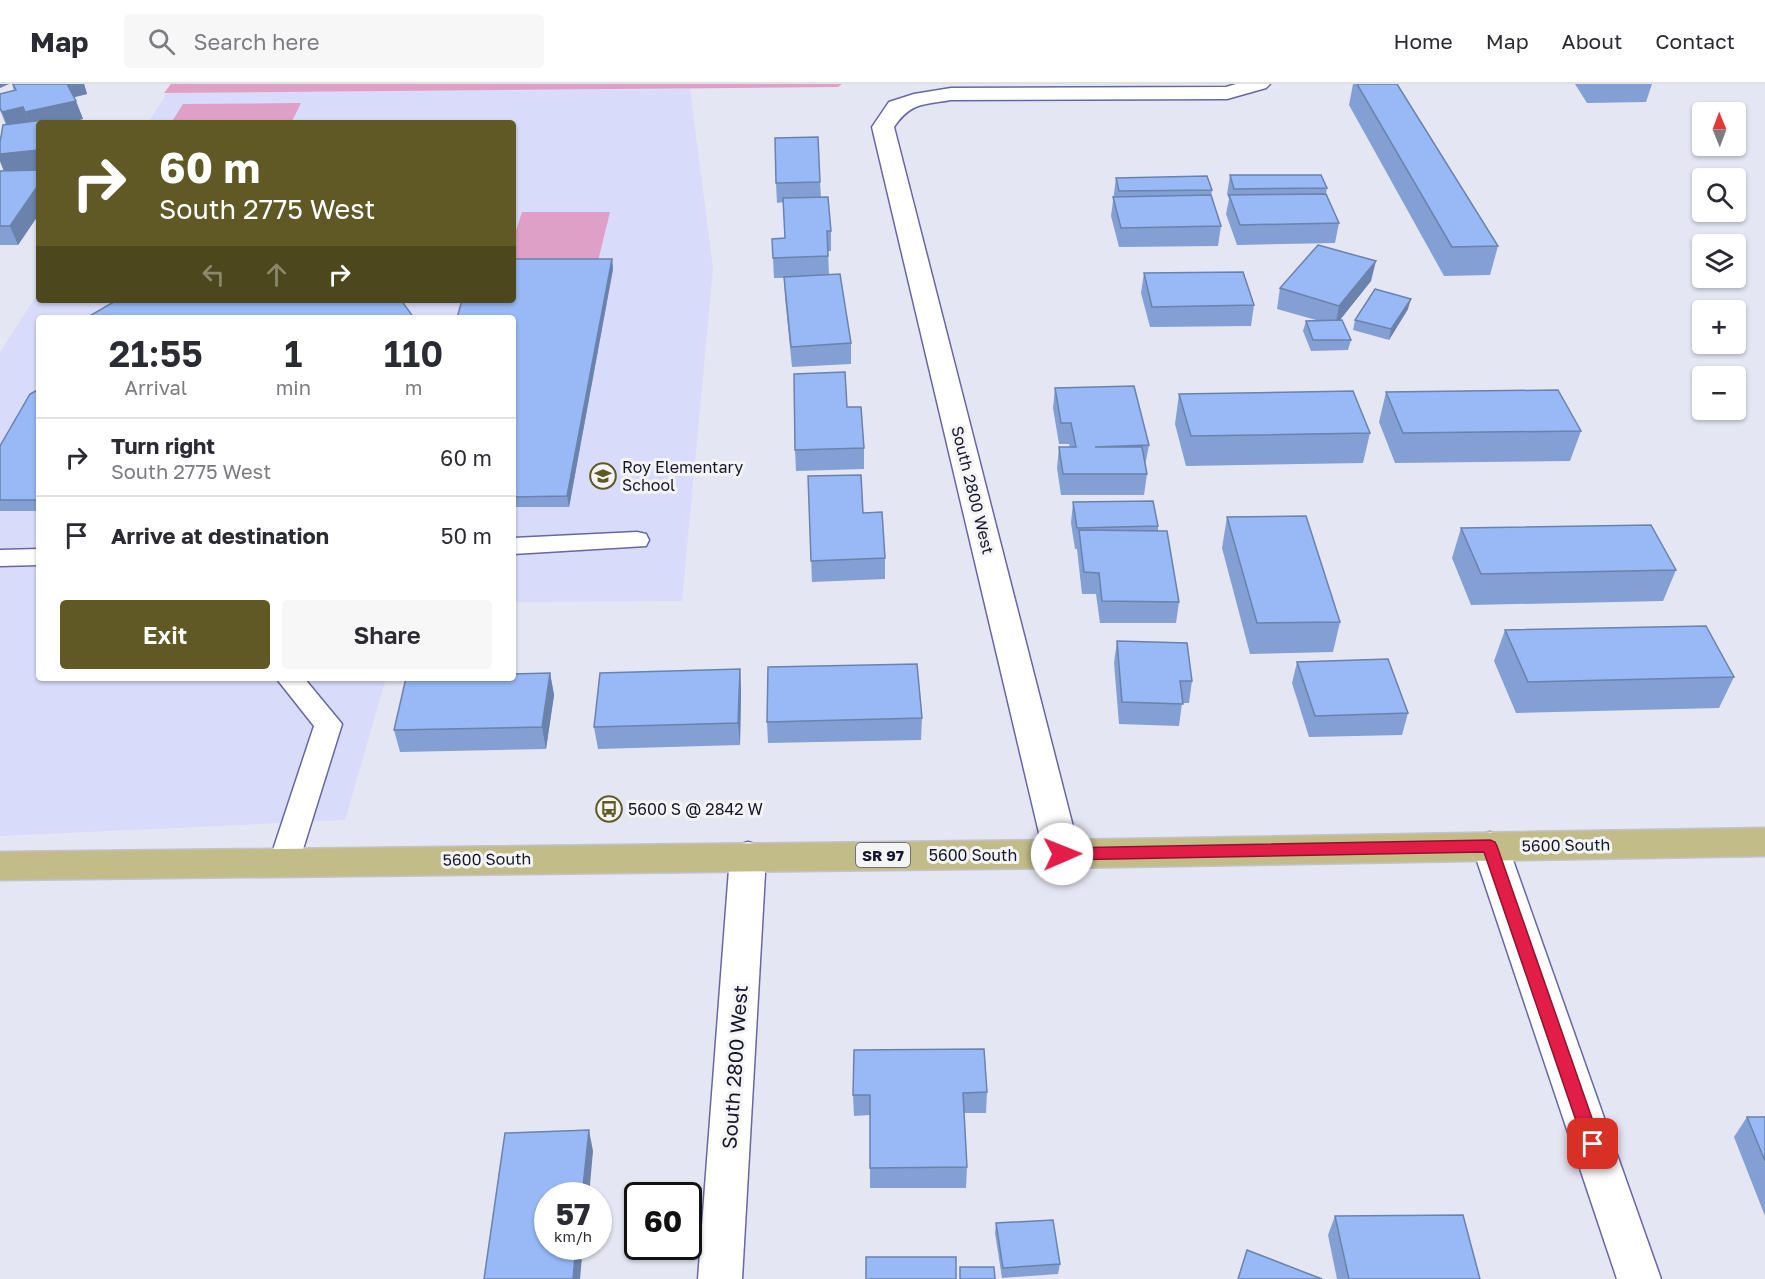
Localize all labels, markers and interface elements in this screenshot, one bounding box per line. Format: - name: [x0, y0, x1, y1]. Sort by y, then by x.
- search box: [124, 14, 544, 68]
- text: Map: [30, 25, 88, 58]
- icon: search: [145, 25, 178, 58]
- text: Search here: [193, 28, 319, 55]
- text: Home: [1393, 28, 1453, 54]
- text: Map: [1486, 28, 1529, 54]
- text: About: [1562, 28, 1622, 54]
- text: Contact: [1655, 28, 1735, 54]
- north arrow: [1692, 102, 1746, 156]
- map controls: [1692, 102, 1746, 420]
- text: 60 m: [159, 142, 260, 192]
- icon: right: [60, 144, 138, 222]
- button: search: [1692, 168, 1746, 222]
- text: South 2775 West: [159, 193, 375, 225]
- button: layers: [1692, 234, 1746, 288]
- icon: left: [197, 258, 230, 291]
- icon: ahead: [260, 258, 293, 291]
- icon: right: [323, 258, 356, 291]
- button: +: [1692, 300, 1746, 354]
- text: 21:55: [109, 332, 203, 375]
- text: 1: [284, 332, 302, 375]
- text: 110: [384, 332, 443, 375]
- button: −: [1692, 366, 1746, 420]
- text: Arrival: [124, 375, 187, 399]
- text: min: [276, 375, 311, 399]
- text: m: [405, 375, 422, 399]
- street label: South 2800 West: [947, 424, 999, 556]
- text: Turn right: [111, 432, 215, 459]
- icon: right: [60, 441, 93, 474]
- text: 60 m: [440, 444, 492, 471]
- place label: Roy Elementary School: [622, 457, 743, 495]
- text: South 2775 West: [111, 459, 271, 483]
- school or university icon: Roy Elementary School: [588, 461, 618, 491]
- icon: arrive: [60, 519, 93, 552]
- text: Arrive at destination: [111, 522, 329, 549]
- text: 50 m: [441, 522, 492, 549]
- button: Exit: [60, 600, 270, 669]
- button: Share: [282, 600, 492, 669]
- bus stop icon: 5600 S @ 2842 W: [594, 794, 624, 824]
- place label: 5600 S @ 2842 W: [628, 799, 763, 819]
- position arrow: [1030, 822, 1094, 886]
- street label: 5600 South: [1522, 834, 1610, 856]
- road number: SR 97: [856, 843, 910, 867]
- street label: 5600 South: [929, 845, 1017, 865]
- street label: 5600 South: [443, 848, 531, 870]
- street label: South 2800 West: [716, 984, 752, 1150]
- pin: [1567, 1118, 1618, 1169]
- icon: arrive: [1576, 1127, 1609, 1160]
- speed limit sign: 60: [624, 1182, 702, 1260]
- text: 57: [556, 1196, 590, 1232]
- text: km/h: [554, 1227, 592, 1245]

